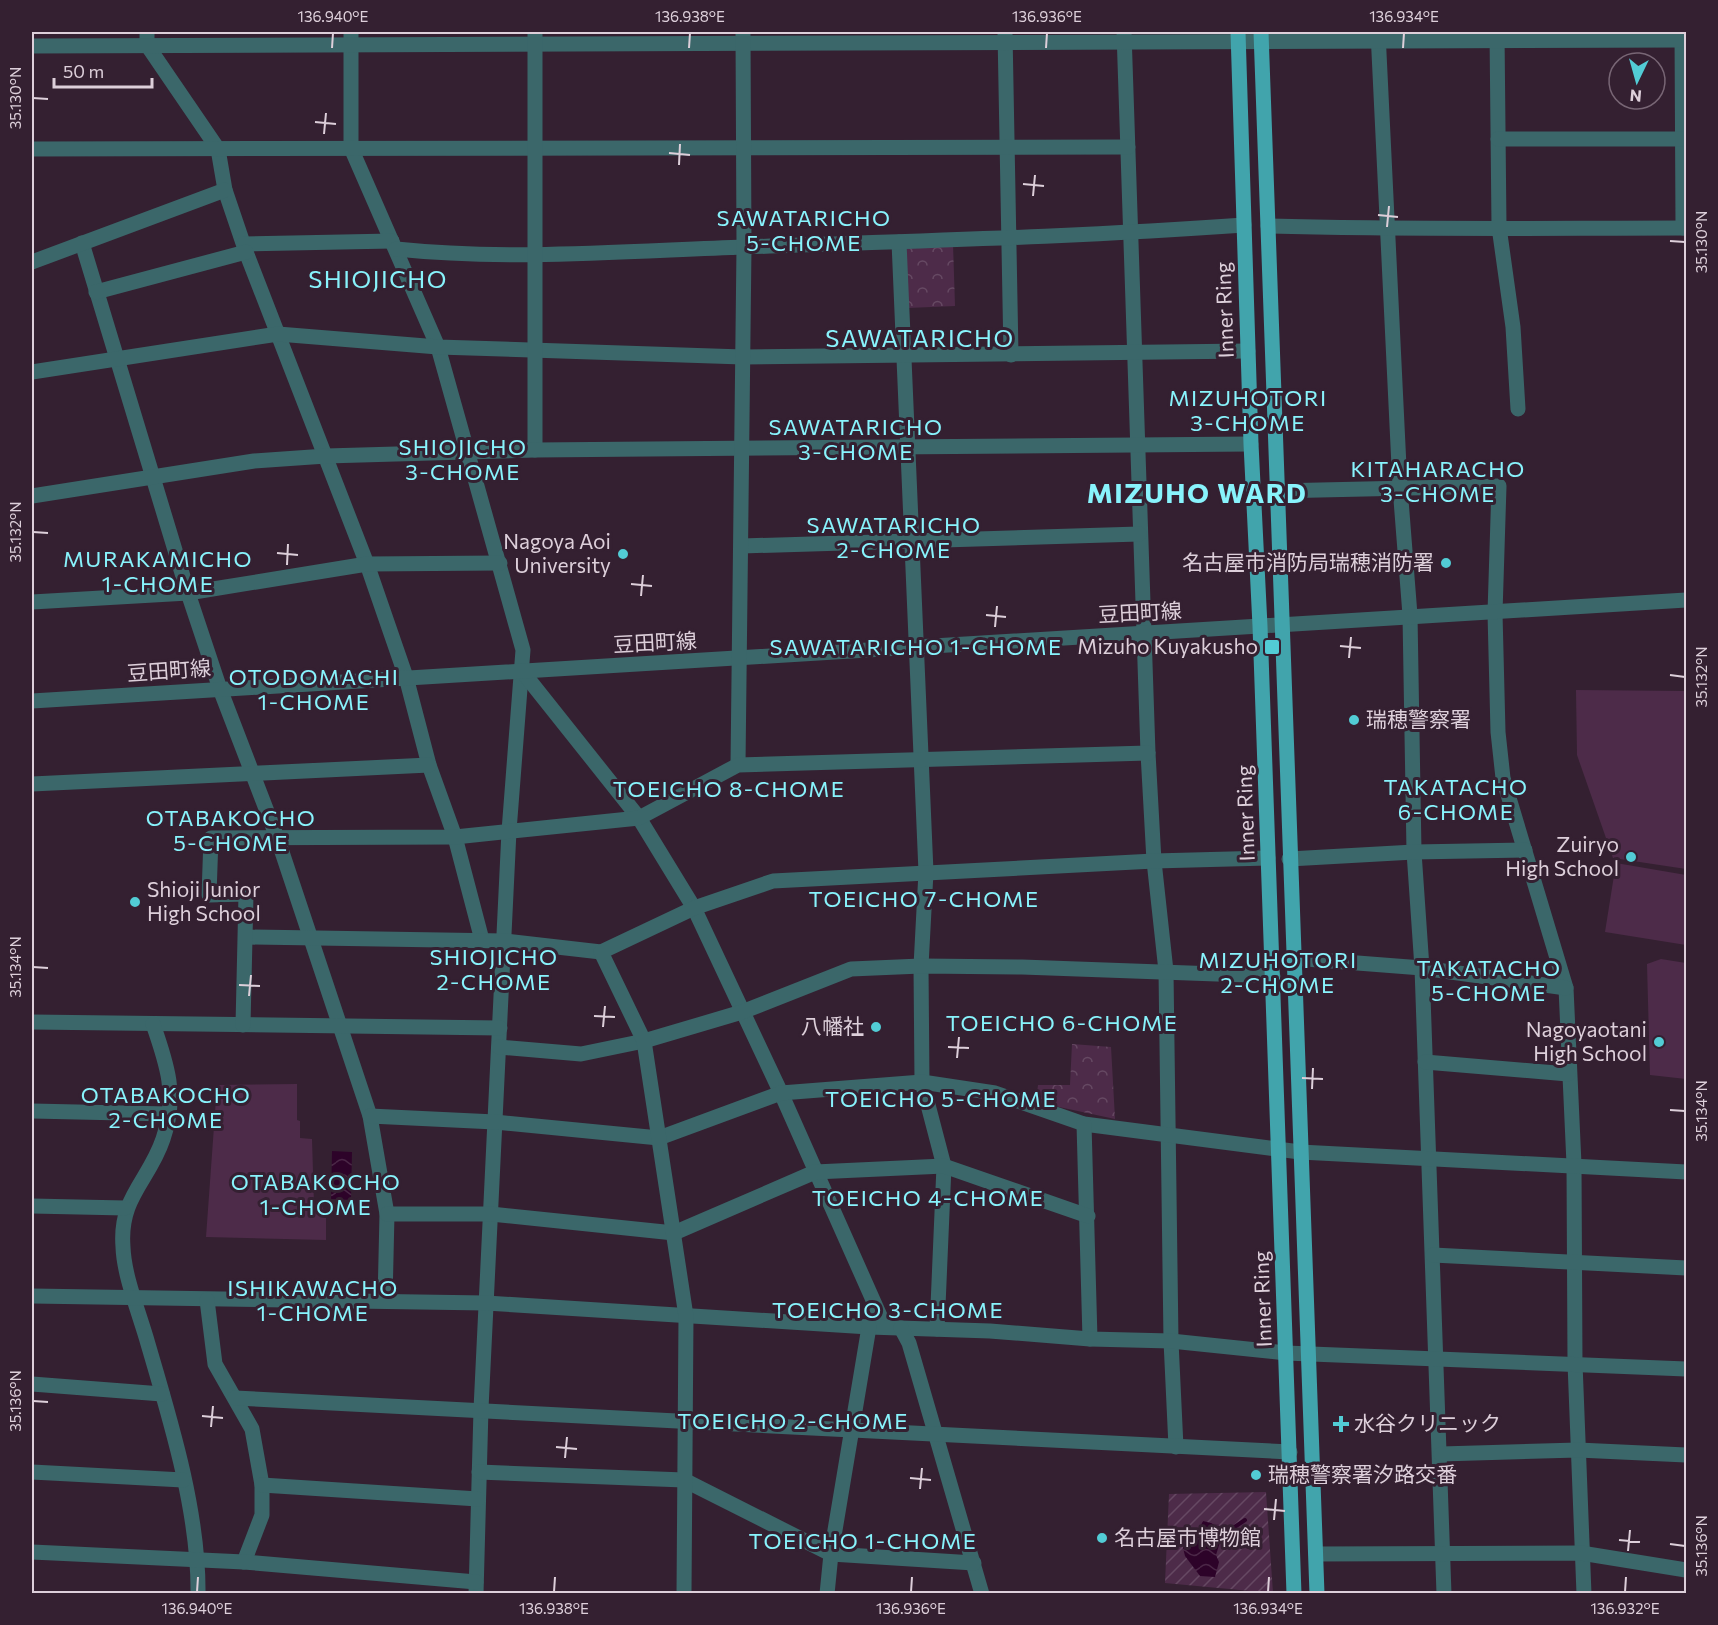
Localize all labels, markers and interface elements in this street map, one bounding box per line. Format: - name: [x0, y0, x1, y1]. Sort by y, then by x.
- text: 136.940°E: [298, 7, 369, 25]
- text: 136.938°E: [655, 7, 725, 25]
- text: 136.936°E: [1012, 7, 1082, 25]
- text: 136.934°E: [1369, 7, 1439, 25]
- scale bar: [54, 51, 152, 89]
- north arrow: [1607, 51, 1667, 111]
- text: 50 m: [63, 60, 104, 82]
- text: 35.130°N: [6, 67, 24, 129]
- text: N: [1629, 86, 1642, 106]
- district label: SAWATARICHO 5-CHOME: [717, 204, 891, 256]
- text: 35.130°N: [1692, 211, 1710, 273]
- street label: Inner Ring: [1209, 261, 1238, 359]
- district label: SHIOJICHO: [308, 264, 448, 293]
- district label: SAWATARICHO: [825, 323, 1015, 352]
- district label: MIZUHOTORI 3-CHOME: [1168, 384, 1328, 436]
- district label: SAWATARICHO 3-CHOME: [769, 413, 943, 465]
- district label: SHIOJICHO 3-CHOME: [398, 433, 528, 485]
- district label: KITAHARACHO 3-CHOME: [1350, 455, 1526, 507]
- district label: MIZUHO WARD: [1087, 476, 1307, 509]
- text: 35.132°N: [6, 501, 24, 563]
- district label: SAWATARICHO 2-CHOME: [807, 511, 981, 563]
- place label: Nagoya Aoi University: [503, 528, 611, 577]
- district label: MURAKAMICHO 1-CHOME: [63, 545, 253, 597]
- marker: Nagoya Aoi University: [616, 547, 630, 561]
- place label: 名古屋市消防局瑞穂消防署: [1182, 549, 1434, 574]
- marker: 名古屋市消防局瑞穂消防署: [1439, 556, 1453, 570]
- street label: 豆田町線: [1097, 597, 1183, 626]
- street label: 豆田町線: [612, 627, 698, 656]
- district label: SAWATARICHO 1-CHOME: [769, 633, 1063, 660]
- place label: Mizuho Kuyakusho: [1077, 633, 1258, 658]
- marker: Mizuho Kuyakusho: [1263, 638, 1281, 656]
- text: 35.132°N: [1692, 646, 1710, 708]
- street label: 豆田町線: [126, 654, 212, 685]
- district label: OTODOMACHI 1-CHOME: [229, 663, 399, 715]
- place label: 瑞穂警察署: [1366, 706, 1471, 731]
- marker: 瑞穂警察署: [1347, 713, 1361, 727]
- street label: Inner Ring: [1230, 764, 1259, 862]
- district label: TAKATACHO 6-CHOME: [1383, 773, 1529, 825]
- district label: TOEICHO 8-CHOME: [613, 775, 845, 802]
- district label: OTABAKOCHO 5-CHOME: [146, 804, 316, 856]
- place label: Zuiryo High School: [1505, 831, 1619, 880]
- marker: Zuiryo High School: [1624, 850, 1638, 864]
- place label: Shioji Junior High School: [147, 876, 261, 925]
- district label: TOEICHO 7-CHOME: [809, 885, 1039, 912]
- marker: Shioji Junior High School: [128, 895, 142, 909]
- text: 35.134°N: [6, 936, 24, 998]
- district label: SHIOJICHO 2-CHOME: [429, 943, 559, 995]
- district label: MIZUHOTORI 2-CHOME: [1198, 946, 1358, 998]
- district label: TAKATACHO 5-CHOME: [1416, 954, 1562, 1006]
- district label: TOEICHO 6-CHOME: [946, 1009, 1178, 1036]
- place label: 八幡社: [801, 1013, 864, 1038]
- place label: Nagoyaotani High School: [1526, 1016, 1647, 1065]
- marker: 八幡社: [869, 1020, 883, 1034]
- marker: Nagoyaotani High School: [1652, 1035, 1666, 1049]
- text: 35.134°N: [1692, 1080, 1710, 1142]
- district label: OTABAKOCHO 2-CHOME: [81, 1081, 251, 1133]
- district label: TOEICHO 5-CHOME: [825, 1085, 1057, 1112]
- district label: OTABAKOCHO 1-CHOME: [231, 1168, 401, 1220]
- district label: TOEICHO 4-CHOME: [812, 1184, 1044, 1211]
- street label: Inner Ring: [1247, 1250, 1276, 1348]
- district label: ISHIKAWACHO 1-CHOME: [227, 1274, 399, 1326]
- district label: TOEICHO 3-CHOME: [772, 1296, 1004, 1323]
- text: 35.136°N: [6, 1370, 24, 1432]
- district label: TOEICHO 2-CHOME: [677, 1407, 909, 1434]
- place label: 水谷クリニック: [1354, 1410, 1501, 1435]
- marker: 水谷クリニック: [1332, 1415, 1350, 1433]
- place label: 瑞穂警察署汐路交番: [1268, 1461, 1457, 1486]
- marker: 瑞穂警察署汐路交番: [1249, 1468, 1263, 1482]
- text: 35.136°N: [1692, 1515, 1710, 1577]
- place label: 名古屋市博物館: [1114, 1524, 1261, 1549]
- district label: TOEICHO 1-CHOME: [749, 1527, 977, 1554]
- marker: 名古屋市博物館: [1095, 1531, 1109, 1545]
- text: 136.940°E: [162, 1599, 233, 1617]
- text: 136.938°E: [519, 1599, 589, 1617]
- text: 136.936°E: [876, 1599, 946, 1617]
- text: 136.934°E: [1233, 1599, 1303, 1617]
- text: 136.932°E: [1590, 1599, 1660, 1617]

